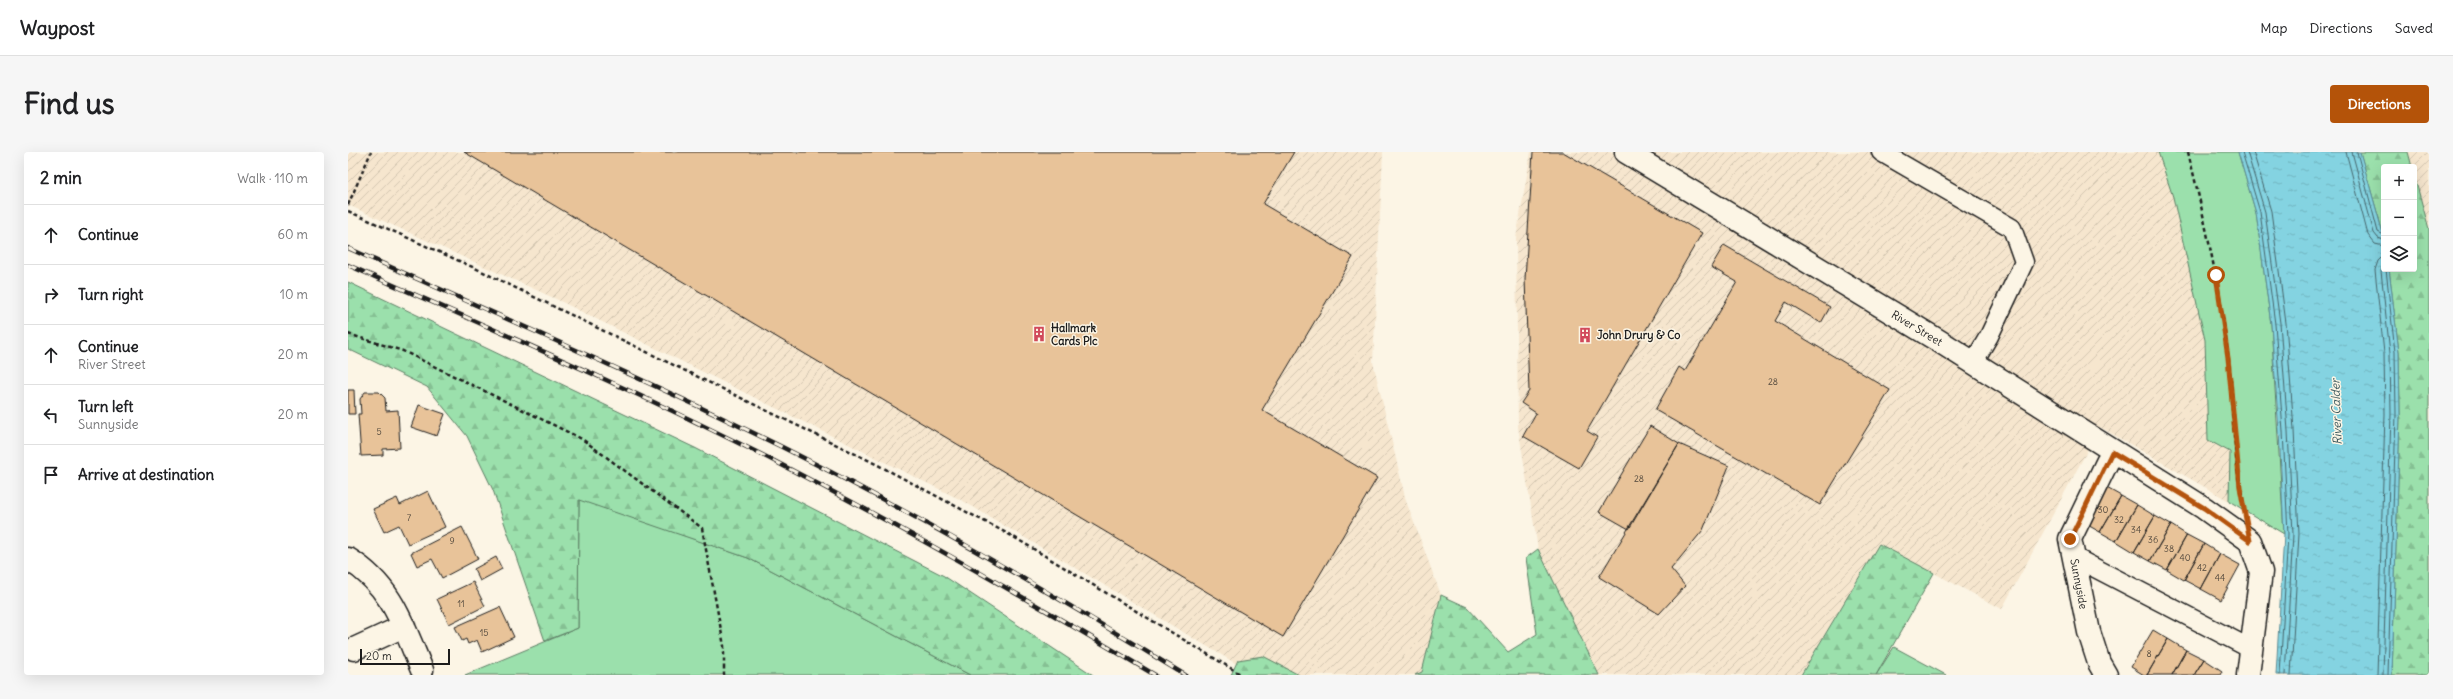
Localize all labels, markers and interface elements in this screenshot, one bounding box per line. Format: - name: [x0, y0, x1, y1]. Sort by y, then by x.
- text: Waypost: [20, 16, 95, 40]
- text: Map: [2260, 19, 2287, 37]
- text: Directions: [2309, 19, 2373, 37]
- text: Saved: [2395, 19, 2433, 37]
- button: Directions: [2330, 85, 2429, 123]
- text: Find us: [24, 86, 115, 122]
- map controls: [2381, 164, 2417, 272]
- button: +: [2381, 164, 2417, 200]
- text: 2 min: [40, 167, 82, 189]
- text: Walk · 110 m: [237, 170, 308, 187]
- button: −: [2381, 200, 2417, 236]
- icon: ahead: [40, 224, 62, 246]
- text: Continue: [78, 225, 139, 244]
- text: 60 m: [277, 226, 308, 243]
- button: layers: [2381, 236, 2417, 272]
- route start: [2207, 266, 2225, 284]
- icon: right: [40, 284, 62, 306]
- text: Turn right: [78, 285, 143, 304]
- text: 10 m: [280, 286, 308, 303]
- street label: River Street: [1889, 307, 1945, 349]
- place label: Hallmark Cards Plc: [1051, 321, 1098, 348]
- building icon: Hallmark Cards Plc: [1030, 325, 1048, 343]
- building icon: John Drury & Co: [1576, 326, 1594, 344]
- place label: John Drury & Co: [1597, 328, 1681, 343]
- text: Continue: [78, 337, 139, 356]
- icon: ahead: [40, 344, 62, 366]
- text: 20 m: [278, 346, 308, 363]
- text: River Street: [78, 356, 146, 373]
- house number: 28: [1768, 376, 1778, 387]
- water label: River Calder: [2327, 377, 2345, 445]
- text: Turn left: [78, 397, 133, 416]
- icon: left: [40, 404, 62, 426]
- text: 20 m: [278, 406, 308, 423]
- text: Sunnyside: [78, 416, 139, 433]
- house number: 5: [376, 426, 382, 437]
- icon: arrive: [40, 464, 62, 486]
- text: Arrive at destination: [78, 465, 214, 484]
- house number: 28: [1634, 473, 1644, 484]
- house number: 30: [2097, 504, 2109, 515]
- house number: 7: [407, 512, 412, 523]
- house number: 32: [2114, 514, 2124, 525]
- house number: 34: [2131, 524, 2141, 535]
- route end: [2061, 530, 2079, 548]
- house number: 36: [2148, 534, 2158, 545]
- house number: 9: [449, 535, 455, 546]
- house number: 38: [2164, 543, 2174, 554]
- house number: 40: [2179, 552, 2191, 563]
- street label: Sunnyside: [2067, 557, 2091, 611]
- house number: 42: [2197, 562, 2207, 573]
- house number: 44: [2215, 572, 2225, 583]
- house number: 11: [457, 598, 465, 609]
- house number: 15: [480, 627, 488, 638]
- scale bar: [360, 647, 450, 666]
- house number: 8: [2146, 648, 2152, 659]
- text: 20 m: [366, 649, 392, 663]

